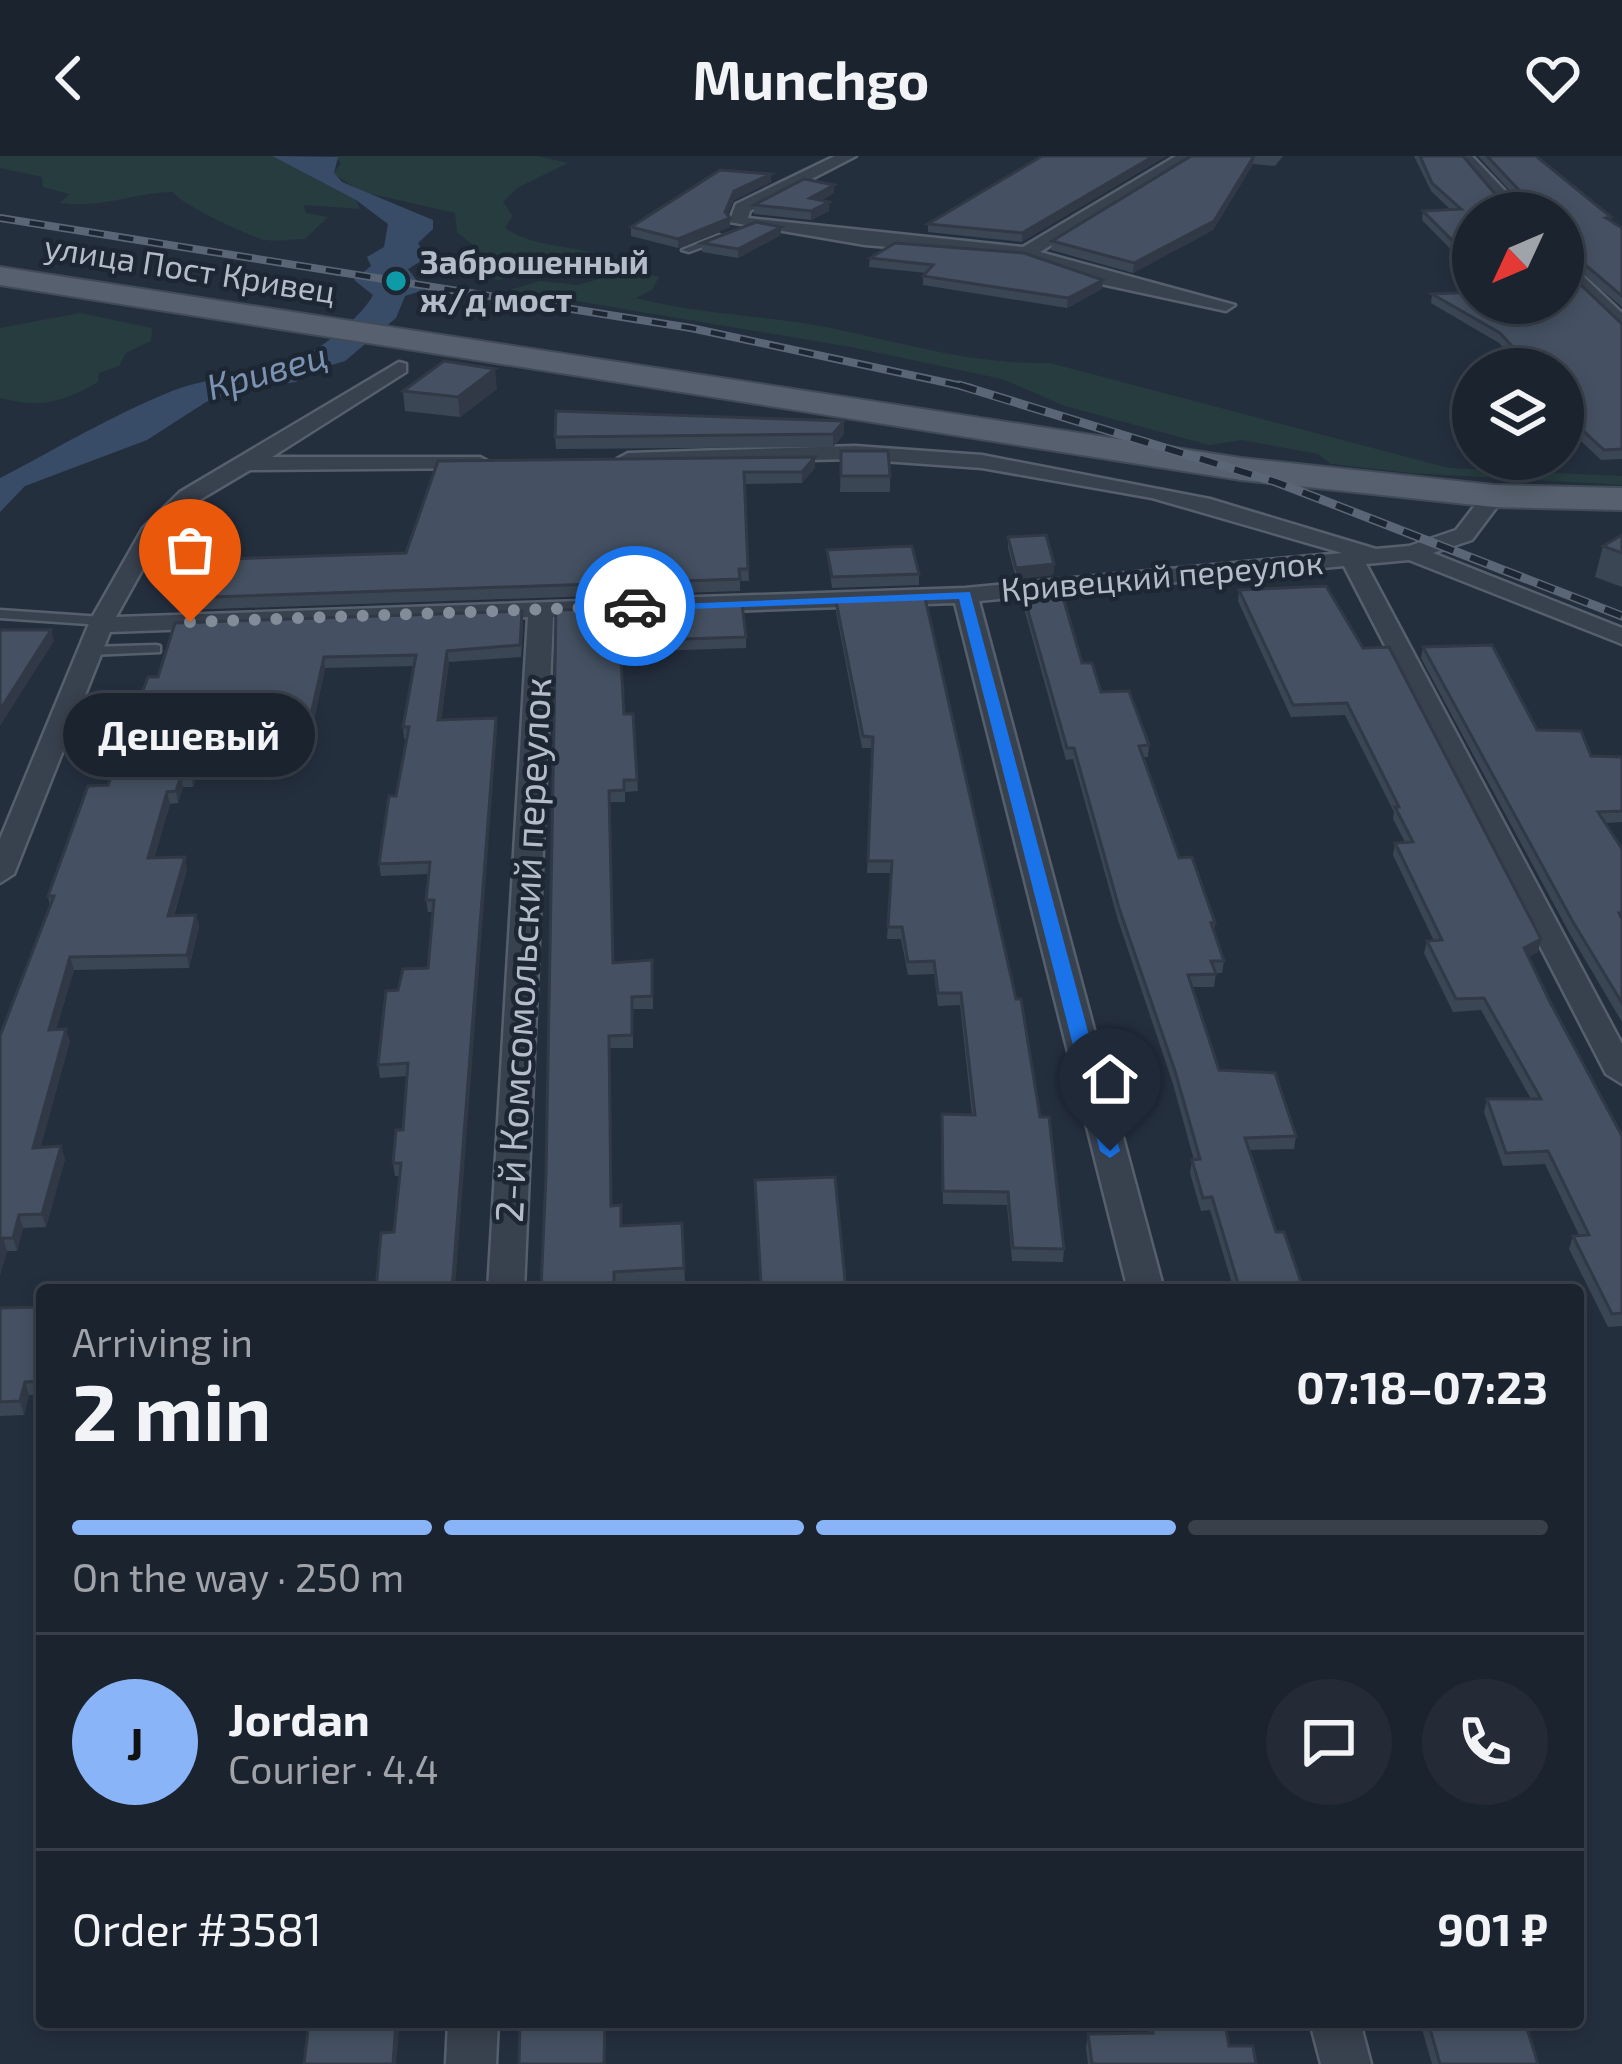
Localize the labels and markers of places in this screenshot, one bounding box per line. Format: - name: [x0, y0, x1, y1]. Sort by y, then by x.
- place label: Заброшенный ж/д мост: [420, 241, 649, 319]
- marker: Заброшенный ж/д мост: [383, 268, 409, 294]
- pin: [139, 499, 241, 622]
- callout: Дешевый: [64, 694, 316, 778]
- pin: [1059, 1028, 1161, 1151]

